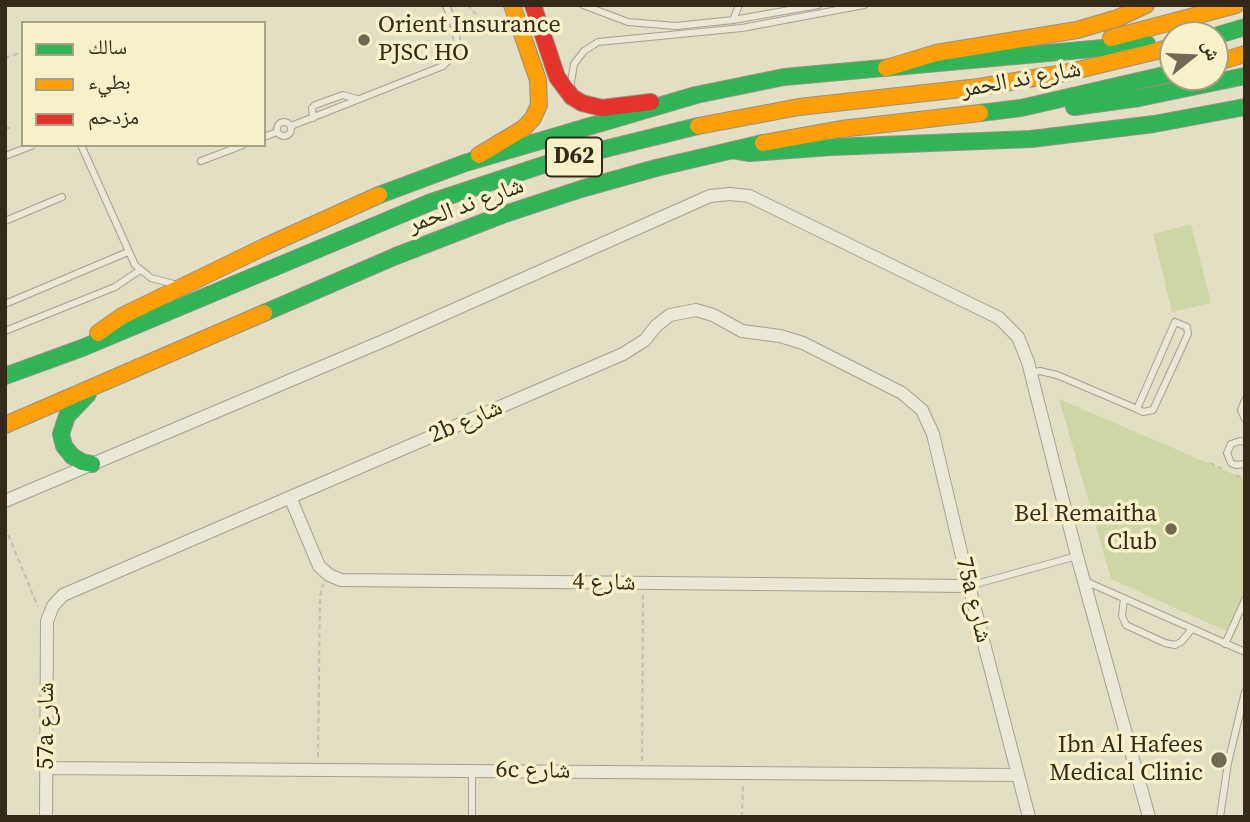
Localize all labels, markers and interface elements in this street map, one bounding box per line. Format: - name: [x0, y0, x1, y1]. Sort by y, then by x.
- place label: Orient Insurance PJSC HO: [378, 12, 561, 68]
- legend: [21, 21, 266, 147]
- north arrow: [1159, 21, 1229, 91]
- text: سالك: [88, 32, 127, 61]
- marker: Orient Insurance PJSC HO: [356, 32, 372, 48]
- text: ش: [1197, 37, 1228, 64]
- street label: شارع ند الحمر: [959, 55, 1083, 105]
- text: بطيء: [88, 67, 131, 96]
- text: مزدحم: [88, 102, 139, 131]
- road number: D62: [546, 138, 602, 176]
- street label: شارع ند الحمر: [404, 172, 528, 240]
- street label: 2b شارع: [425, 394, 507, 450]
- place label: Bel Remaitha Club: [1014, 501, 1157, 557]
- marker: Bel Remaitha Club: [1163, 521, 1179, 537]
- street label: 75a شارع: [948, 554, 998, 646]
- street label: شارع 4: [572, 568, 636, 598]
- street label: 57a شارع: [33, 682, 61, 770]
- place label: Ibn Al Hafees Medical Clinic: [1049, 732, 1203, 788]
- marker: Ibn Al Hafees Medical Clinic: [1209, 750, 1229, 770]
- street label: 6c شارع: [495, 756, 571, 786]

